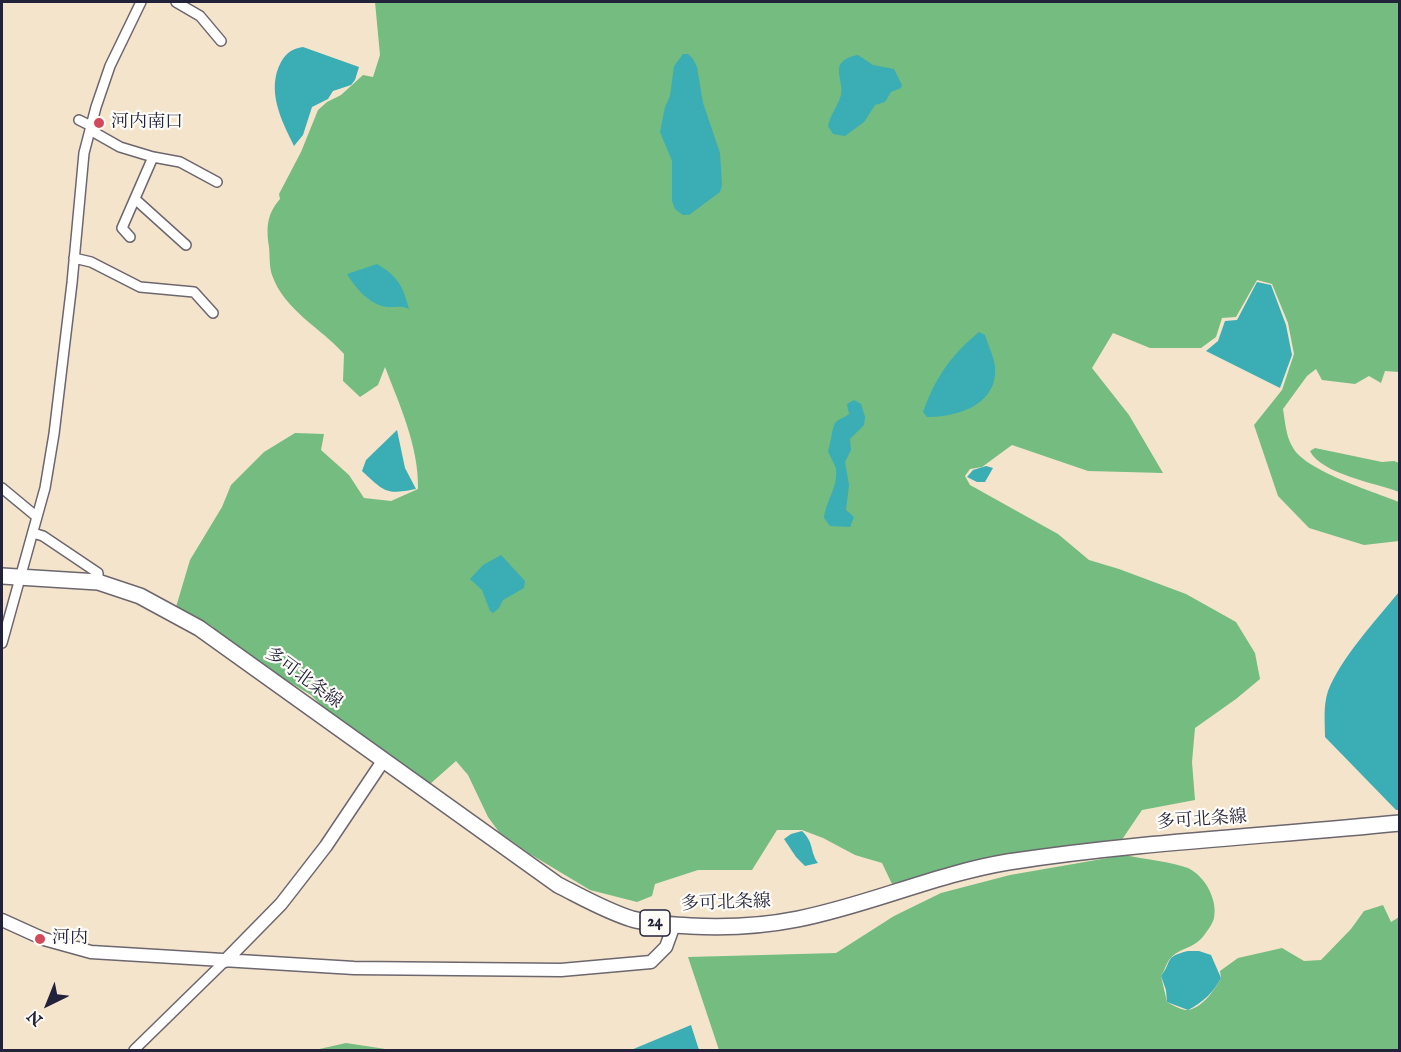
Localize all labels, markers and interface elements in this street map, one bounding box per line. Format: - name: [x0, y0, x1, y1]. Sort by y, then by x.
- place label: 河内南口: [111, 112, 183, 134]
- marker: 河内南口: [92, 116, 106, 130]
- street label: 多可北条線: [260, 644, 346, 714]
- street label: 多可北条線: [1156, 807, 1248, 835]
- street label: 多可北条線: [681, 892, 771, 916]
- road number: 24: [640, 910, 670, 936]
- place label: 河内: [52, 928, 88, 950]
- marker: 河内: [33, 932, 47, 946]
- north arrow: [18, 974, 78, 1034]
- text: N: [24, 1005, 48, 1029]

